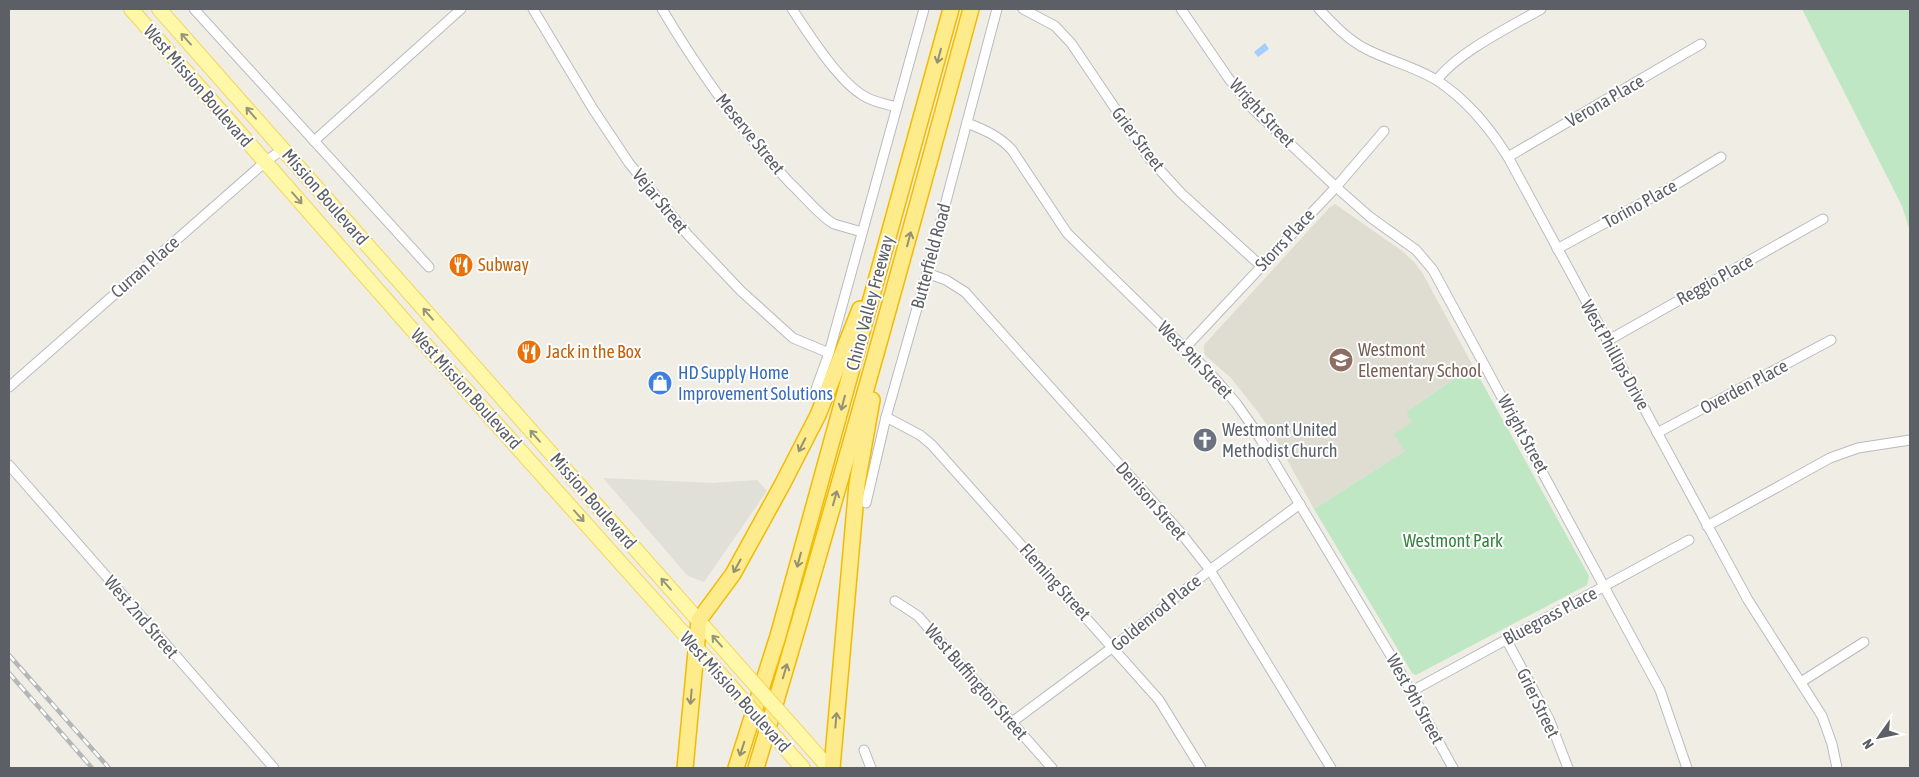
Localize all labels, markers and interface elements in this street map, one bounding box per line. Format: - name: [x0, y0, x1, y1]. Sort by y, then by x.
- street label: West Mission Boulevard: [140, 20, 257, 151]
- one-way arrow: [181, 33, 192, 46]
- one-way arrow: [933, 47, 943, 63]
- street label: Verona Place: [1562, 70, 1647, 131]
- street label: Wright Street: [1225, 74, 1299, 151]
- street label: Meserve Street: [712, 89, 789, 178]
- street label: Grier Street: [1108, 103, 1169, 175]
- one-way arrow: [245, 106, 257, 119]
- street label: Mission Boulevard: [278, 144, 373, 249]
- street label: Vejar Street: [628, 164, 693, 237]
- street label: Torino Place: [1599, 175, 1680, 232]
- one-way arrow: [291, 192, 303, 205]
- street label: Butterfield Road: [906, 201, 955, 311]
- street label: Storrs Place: [1251, 204, 1319, 275]
- street label: Curran Place: [106, 231, 183, 302]
- one-way arrow: [905, 231, 914, 247]
- street label: Chino Valley Freeway: [841, 233, 898, 373]
- street label: Reggio Place: [1673, 250, 1757, 309]
- restaurant icon: Subway: [448, 252, 474, 278]
- place label: Subway: [478, 254, 529, 275]
- street label: West Phillips Drive: [1577, 296, 1654, 413]
- one-way arrow: [422, 307, 434, 320]
- street label: West 9th Street: [1153, 317, 1237, 403]
- street label: West Mission Boulevard: [407, 324, 526, 453]
- restaurant icon: Jack in the Box: [516, 339, 542, 365]
- place label: Westmont Elementary School: [1358, 339, 1482, 381]
- place label: Jack in the Box: [546, 341, 641, 362]
- school or university icon: Westmont Elementary School: [1328, 347, 1354, 373]
- street label: Overden Place: [1696, 355, 1791, 418]
- place label: HD Supply Home Improvement Solutions: [678, 362, 833, 404]
- shop icon: HD Supply Home Improvement Solutions: [647, 370, 673, 396]
- street label: Wright Street: [1493, 391, 1553, 477]
- one-way arrow: [837, 395, 847, 411]
- place label: Westmont United Methodist Church: [1222, 419, 1338, 461]
- church icon: Westmont United Methodist Church: [1192, 427, 1218, 453]
- one-way arrow: [530, 429, 541, 442]
- one-way arrow: [797, 437, 806, 452]
- street label: Mission Boulevard: [546, 448, 641, 553]
- street label: Denison Street: [1112, 457, 1191, 544]
- one-way arrow: [831, 491, 840, 507]
- one-way arrow: [573, 510, 585, 523]
- park label: Westmont Park: [1403, 530, 1503, 551]
- street label: Fleming Street: [1016, 539, 1095, 624]
- one-way arrow: [794, 551, 804, 567]
- one-way arrow: [732, 559, 742, 574]
- street label: Goldenrod Place: [1106, 570, 1205, 655]
- street label: West 2nd Street: [100, 571, 183, 662]
- one-way arrow: [660, 577, 672, 590]
- street label: Bluegrass Place: [1499, 582, 1600, 649]
- street label: West Buffington Street: [920, 620, 1032, 744]
- street label: West Mission Boulevard: [676, 627, 795, 756]
- one-way arrow: [711, 635, 723, 648]
- street label: West 9th Street: [1382, 650, 1449, 747]
- one-way arrow: [781, 664, 791, 680]
- street label: Grier Street: [1513, 665, 1564, 741]
- one-way arrow: [687, 689, 696, 705]
- one-way arrow: [831, 712, 841, 728]
- north arrow: [1854, 712, 1904, 762]
- text: N: [1859, 736, 1877, 752]
- one-way arrow: [737, 741, 746, 756]

